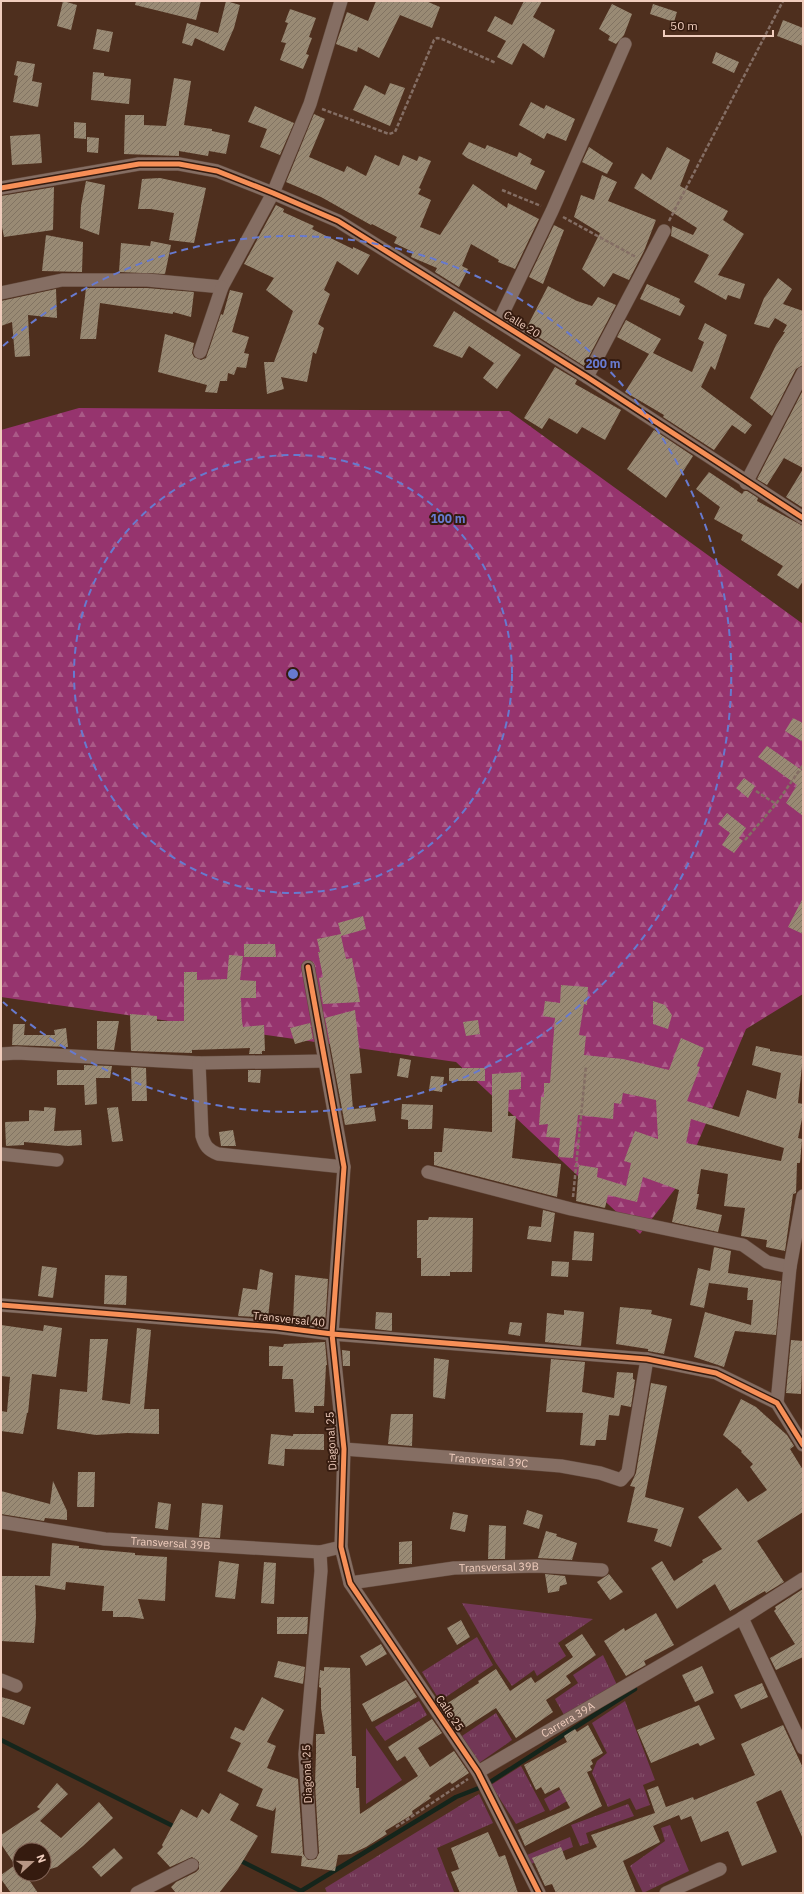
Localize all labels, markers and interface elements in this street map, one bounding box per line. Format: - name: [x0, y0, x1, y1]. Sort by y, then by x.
- scale bar: [664, 12, 773, 38]
- text: 50 m: [670, 18, 698, 33]
- street label: Calle 20: [501, 307, 543, 341]
- text: 200 m: [585, 356, 621, 371]
- text: 100 m: [430, 511, 466, 526]
- centre of rings: [286, 667, 300, 681]
- street label: Transversal 40: [252, 1308, 326, 1330]
- street label: Diagonal 25: [322, 1411, 340, 1471]
- street label: Transversal 39C: [448, 1450, 529, 1470]
- street label: Transversal 39B: [130, 1534, 211, 1552]
- street label: Transversal 39B: [459, 1559, 539, 1575]
- street label: Calle 25: [433, 1692, 467, 1734]
- street label: Carrera 39A: [539, 1699, 597, 1741]
- street label: Diagonal 25: [299, 1744, 315, 1804]
- north arrow: [12, 1842, 52, 1882]
- text: N: [33, 1852, 49, 1865]

